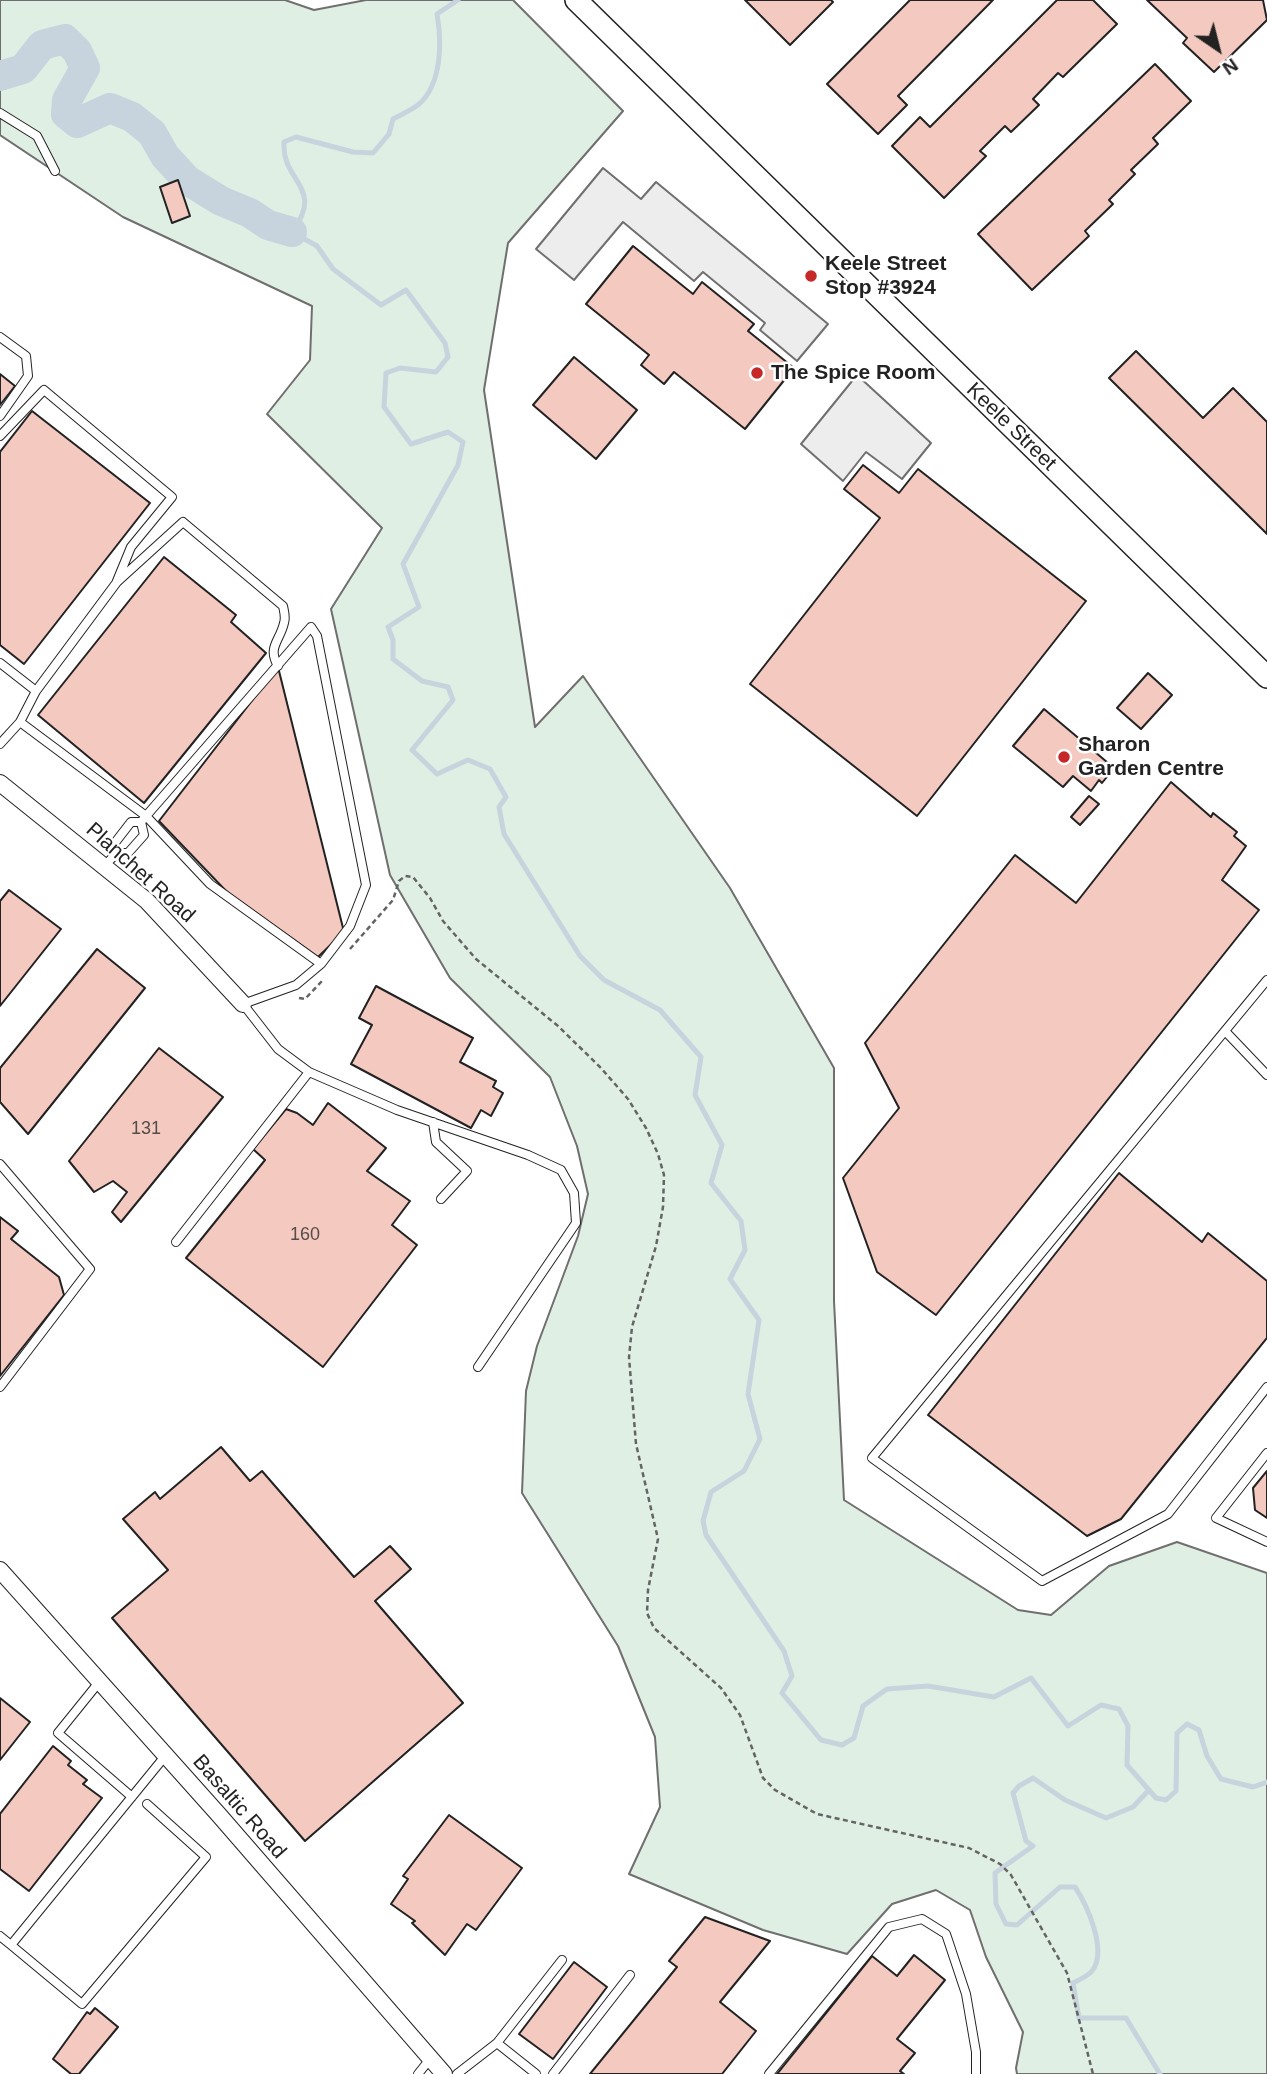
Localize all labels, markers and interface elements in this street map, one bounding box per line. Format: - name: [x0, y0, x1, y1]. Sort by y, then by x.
- north arrow: [1183, 14, 1253, 84]
- text: N: [1219, 54, 1242, 79]
- place label: Keele Street Stop #3924: [825, 251, 946, 301]
- marker: Keele Street Stop #3924: [803, 268, 819, 284]
- place label: The Spice Room: [771, 360, 936, 386]
- marker: The Spice Room: [749, 365, 765, 381]
- street label: Keele Street: [961, 378, 1061, 476]
- place label: Sharon Garden Centre: [1078, 732, 1224, 782]
- marker: Sharon Garden Centre: [1056, 749, 1072, 765]
- street label: Planchet Road: [80, 818, 200, 928]
- house number: 131: [131, 1118, 161, 1140]
- house number: 160: [290, 1224, 320, 1246]
- street label: Basaltic Road: [187, 1750, 291, 1864]

